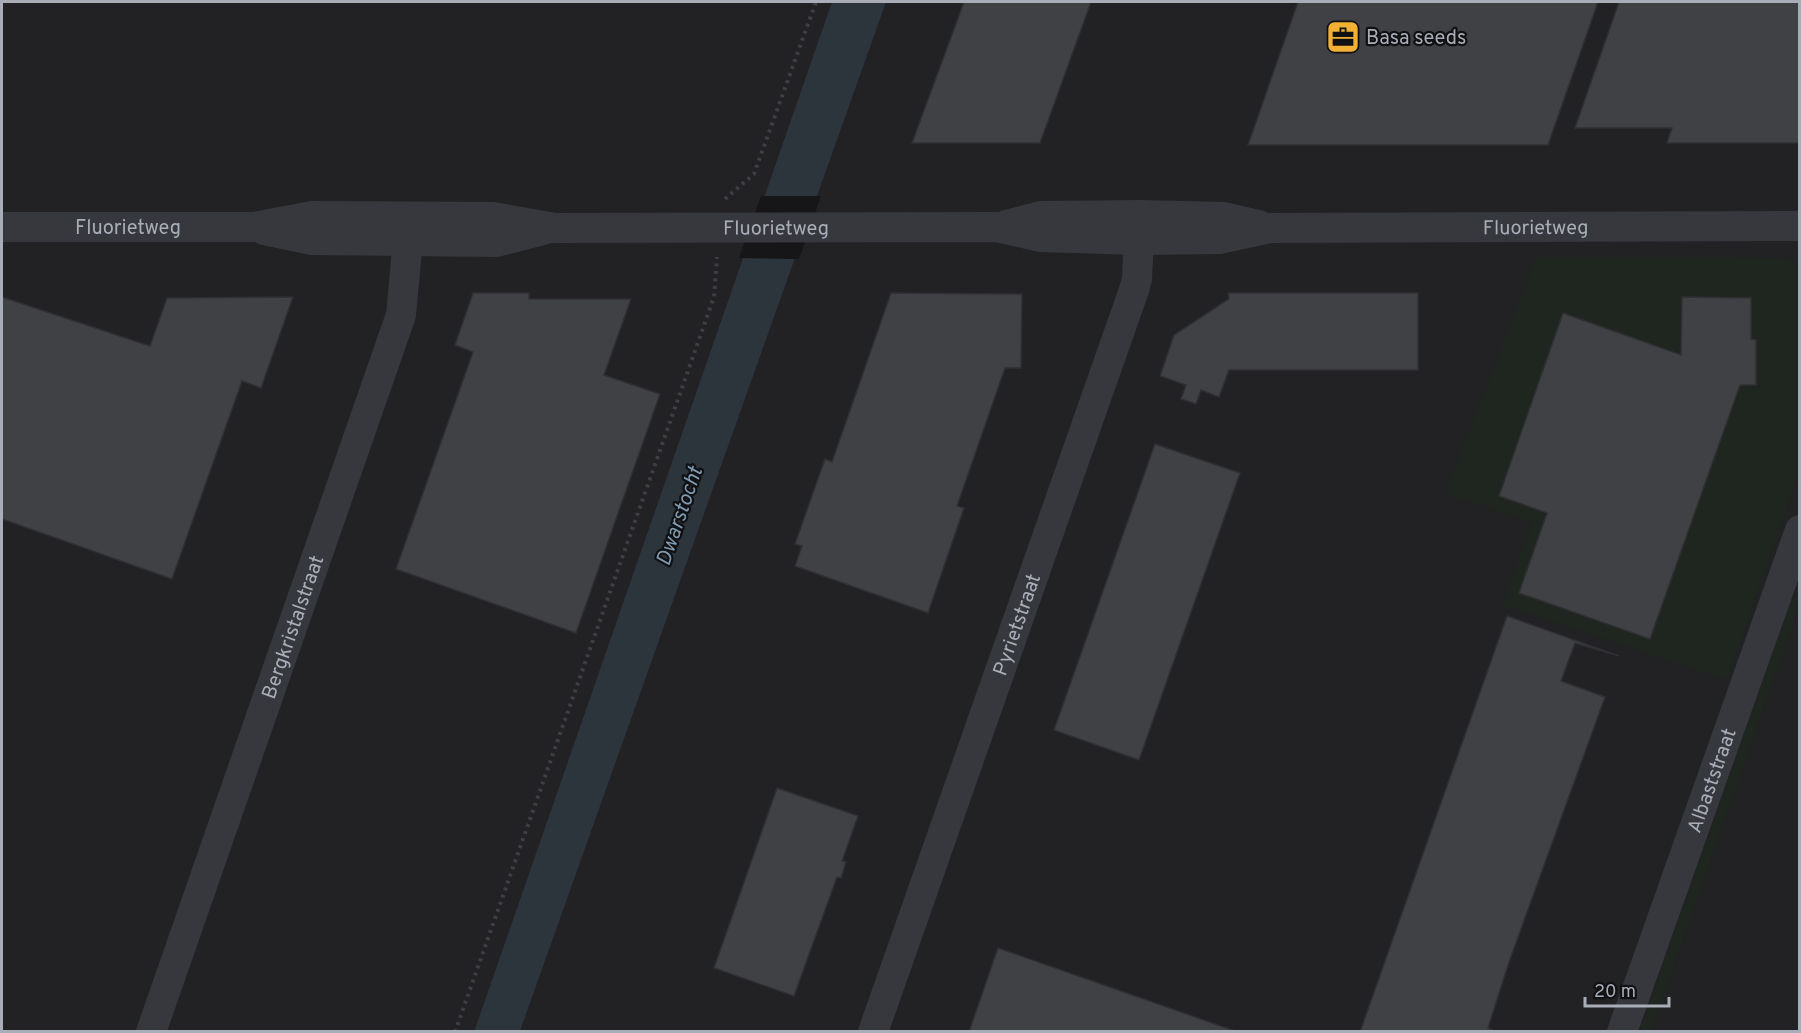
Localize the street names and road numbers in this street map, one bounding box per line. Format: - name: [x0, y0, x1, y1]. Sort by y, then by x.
- street label: Fluorietweg: [75, 216, 181, 242]
- street label: Fluorietweg: [723, 216, 829, 243]
- street label: Fluorietweg: [1483, 216, 1589, 242]
- street label: Bergkristalstraat: [257, 552, 331, 703]
- street label: Pyrietstraat: [988, 571, 1048, 680]
- street label: Albaststraat: [1683, 725, 1744, 837]

